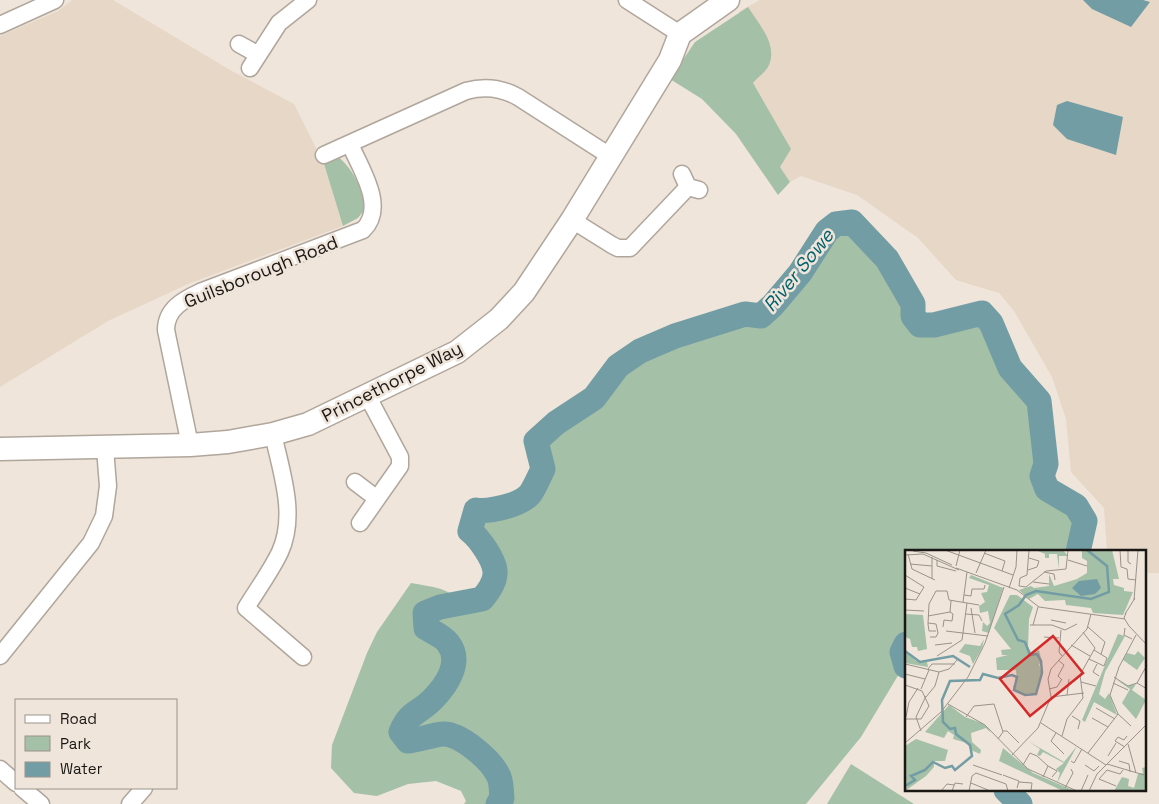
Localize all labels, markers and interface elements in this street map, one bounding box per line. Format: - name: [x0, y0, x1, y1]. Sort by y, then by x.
- water label: River Sowe: [757, 223, 840, 317]
- street label: Guilsborough Road: [181, 230, 341, 313]
- street label: Princethorpe Way: [318, 336, 466, 427]
- inset map: [905, 550, 1146, 792]
- legend: [15, 699, 178, 789]
- text: Road: [60, 709, 97, 728]
- text: Park: [60, 734, 91, 753]
- text: Water: [60, 759, 103, 778]

